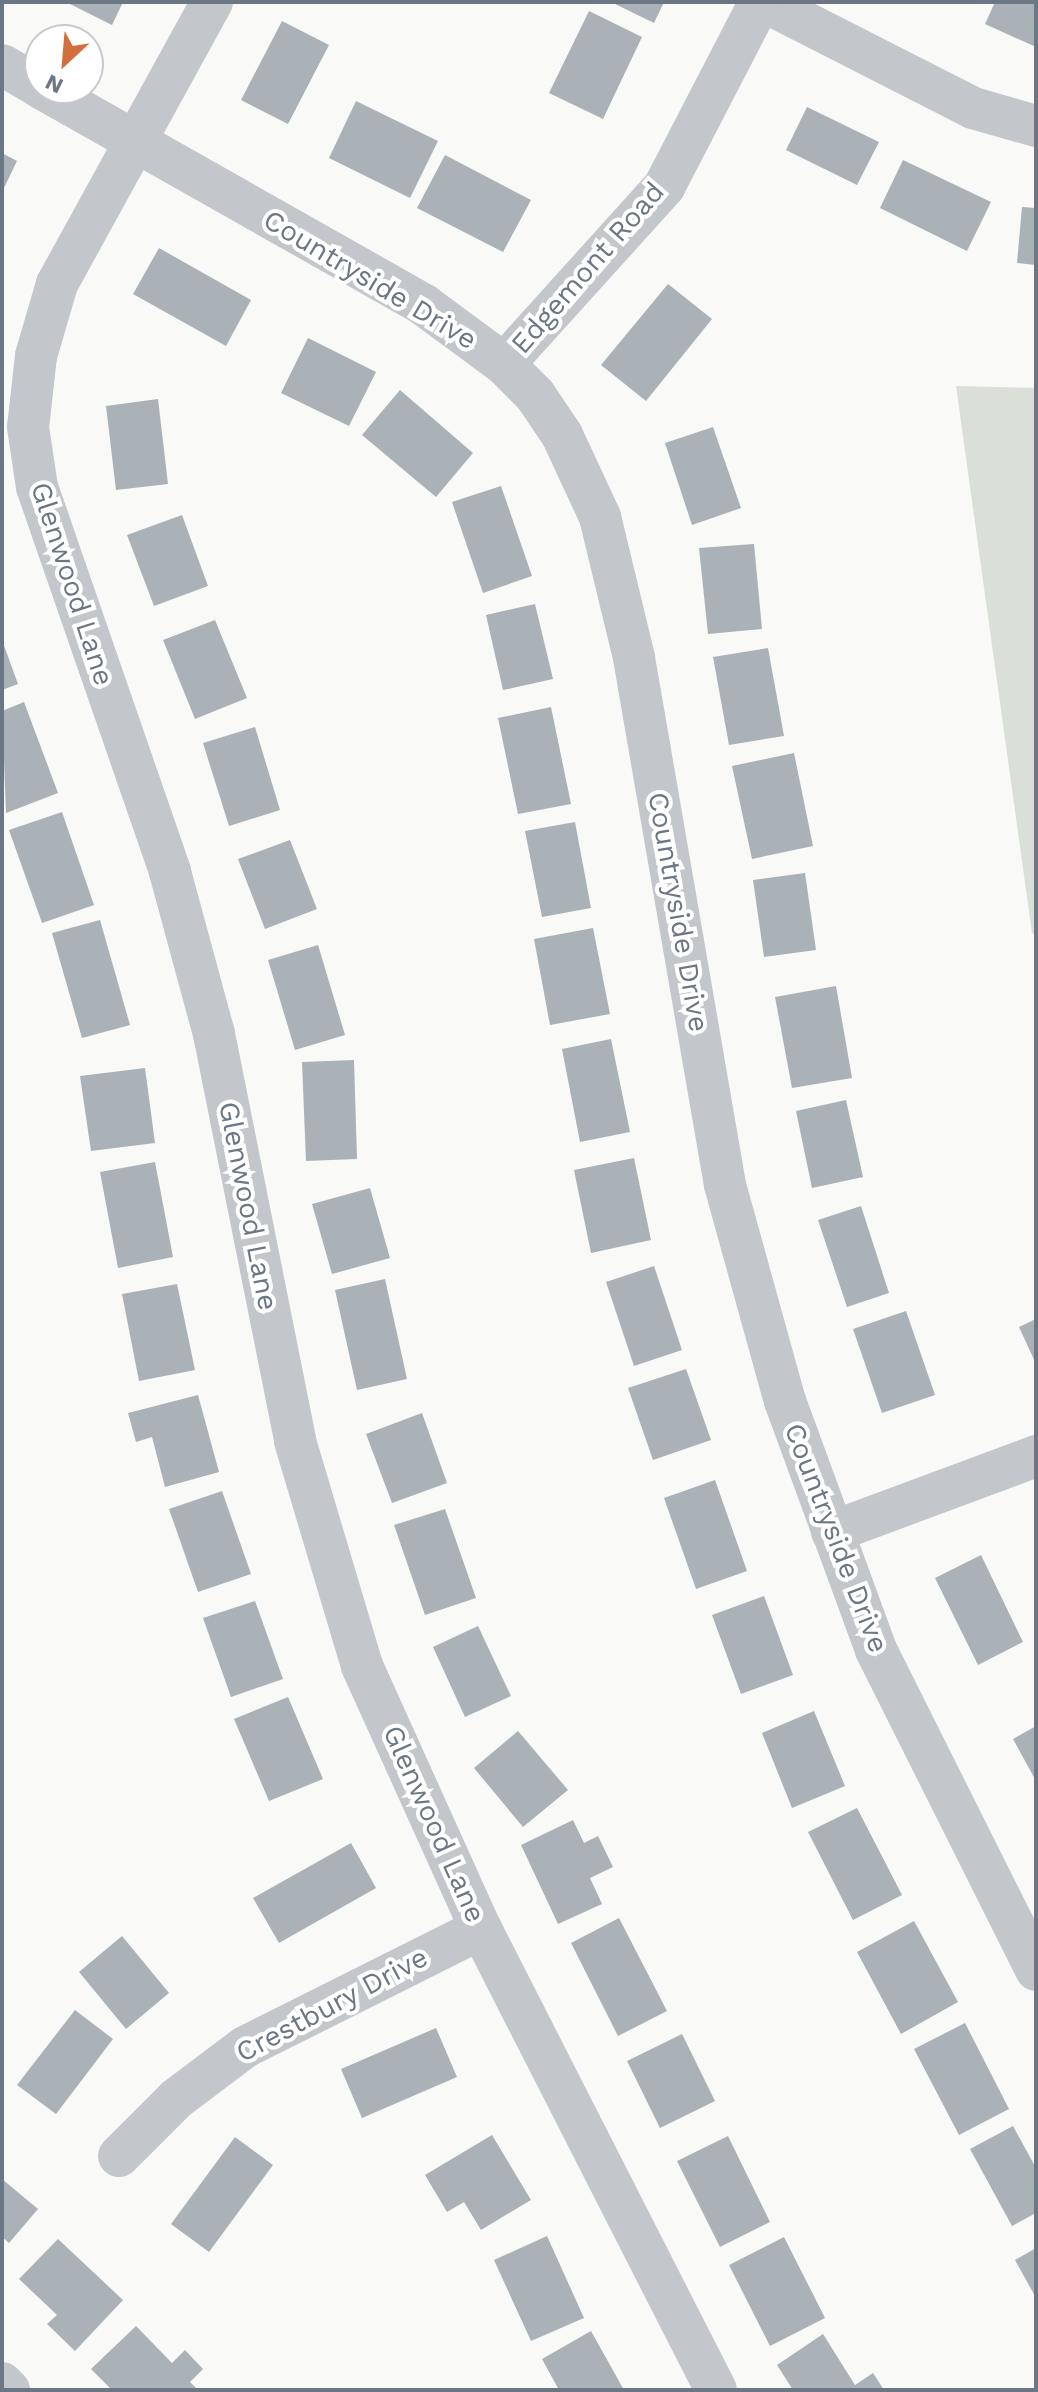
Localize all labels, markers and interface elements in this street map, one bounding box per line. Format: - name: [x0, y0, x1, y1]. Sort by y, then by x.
- north arrow: [24, 24, 104, 104]
- text: N: [41, 69, 67, 99]
- street label: Edgemont Road: [504, 175, 672, 361]
- street label: Countryside Drive: [257, 203, 483, 357]
- street label: Glenwood Lane: [23, 478, 121, 690]
- street label: Countryside Drive: [640, 790, 716, 1034]
- street label: Glenwood Lane: [211, 1099, 285, 1313]
- street label: Countryside Drive: [777, 1419, 895, 1657]
- street label: Glenwood Lane: [376, 1720, 492, 1928]
- street label: Crestbury Drive: [230, 1940, 434, 2070]

